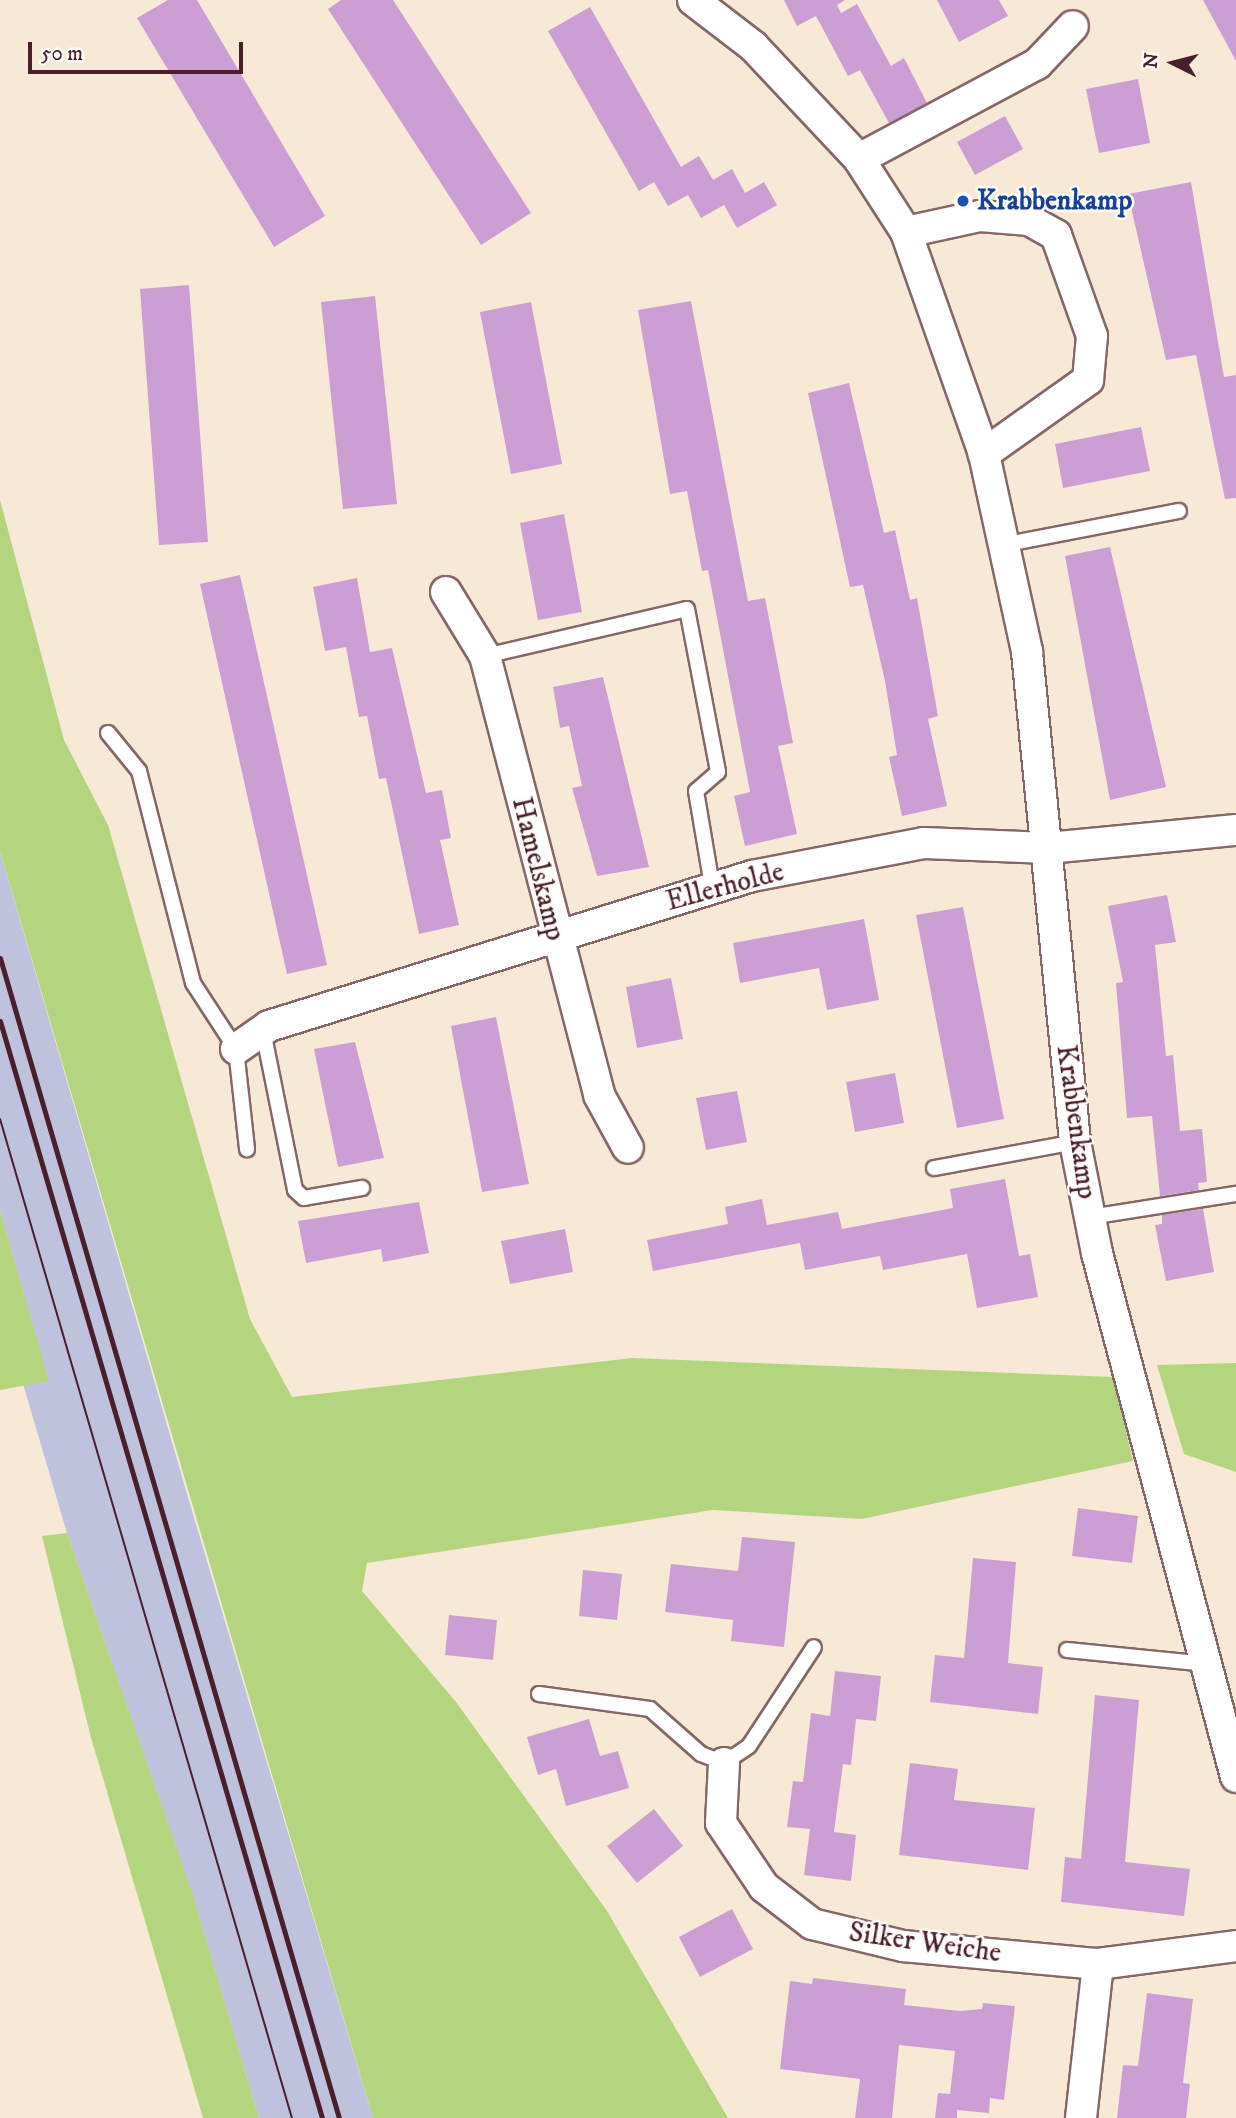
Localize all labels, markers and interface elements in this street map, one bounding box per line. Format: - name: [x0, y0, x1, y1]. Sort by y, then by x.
- scale bar: [32, 28, 247, 72]
- north arrow: [1138, 28, 1208, 98]
- text: 50 m: [41, 41, 83, 67]
- text: N: [1139, 52, 1164, 70]
- place label: Krabbenkamp: [977, 184, 1132, 218]
- marker: Krabbenkamp: [955, 193, 971, 209]
- street label: Hamelskamp: [504, 794, 572, 944]
- street label: Ellerholde: [662, 855, 788, 919]
- street label: Krabbenkamp: [1049, 1043, 1103, 1201]
- street label: Silker Weiche: [847, 1916, 1003, 1970]

